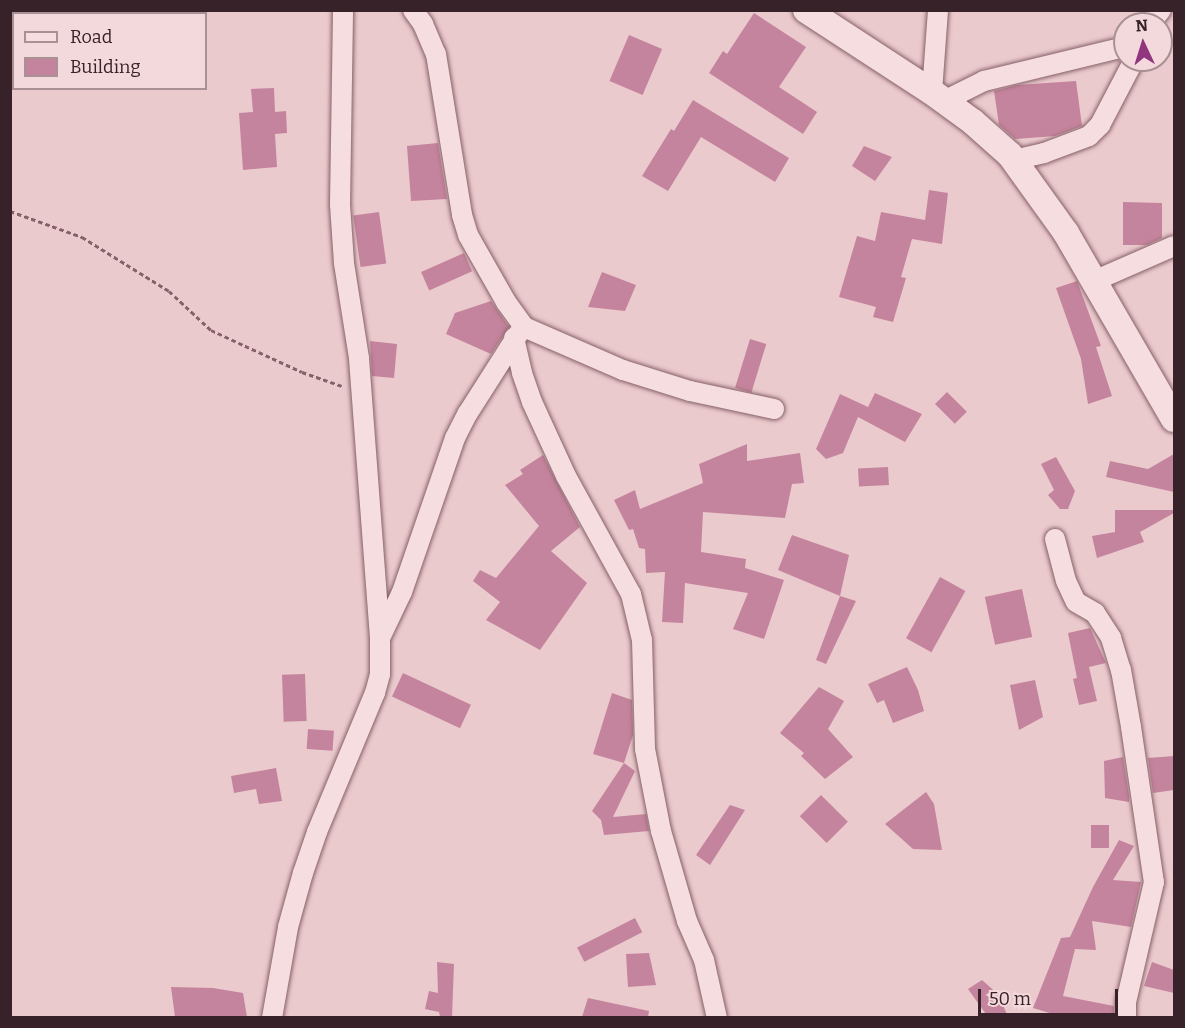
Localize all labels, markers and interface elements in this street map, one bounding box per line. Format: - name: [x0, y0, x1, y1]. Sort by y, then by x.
- legend: [12, 12, 207, 90]
- north arrow: [1113, 12, 1173, 72]
- text: N: [1135, 16, 1149, 35]
- text: Road: [70, 26, 112, 48]
- text: Building: [70, 56, 141, 78]
- scale bar: [981, 977, 1120, 1015]
- text: 50 m: [989, 988, 1031, 1010]

